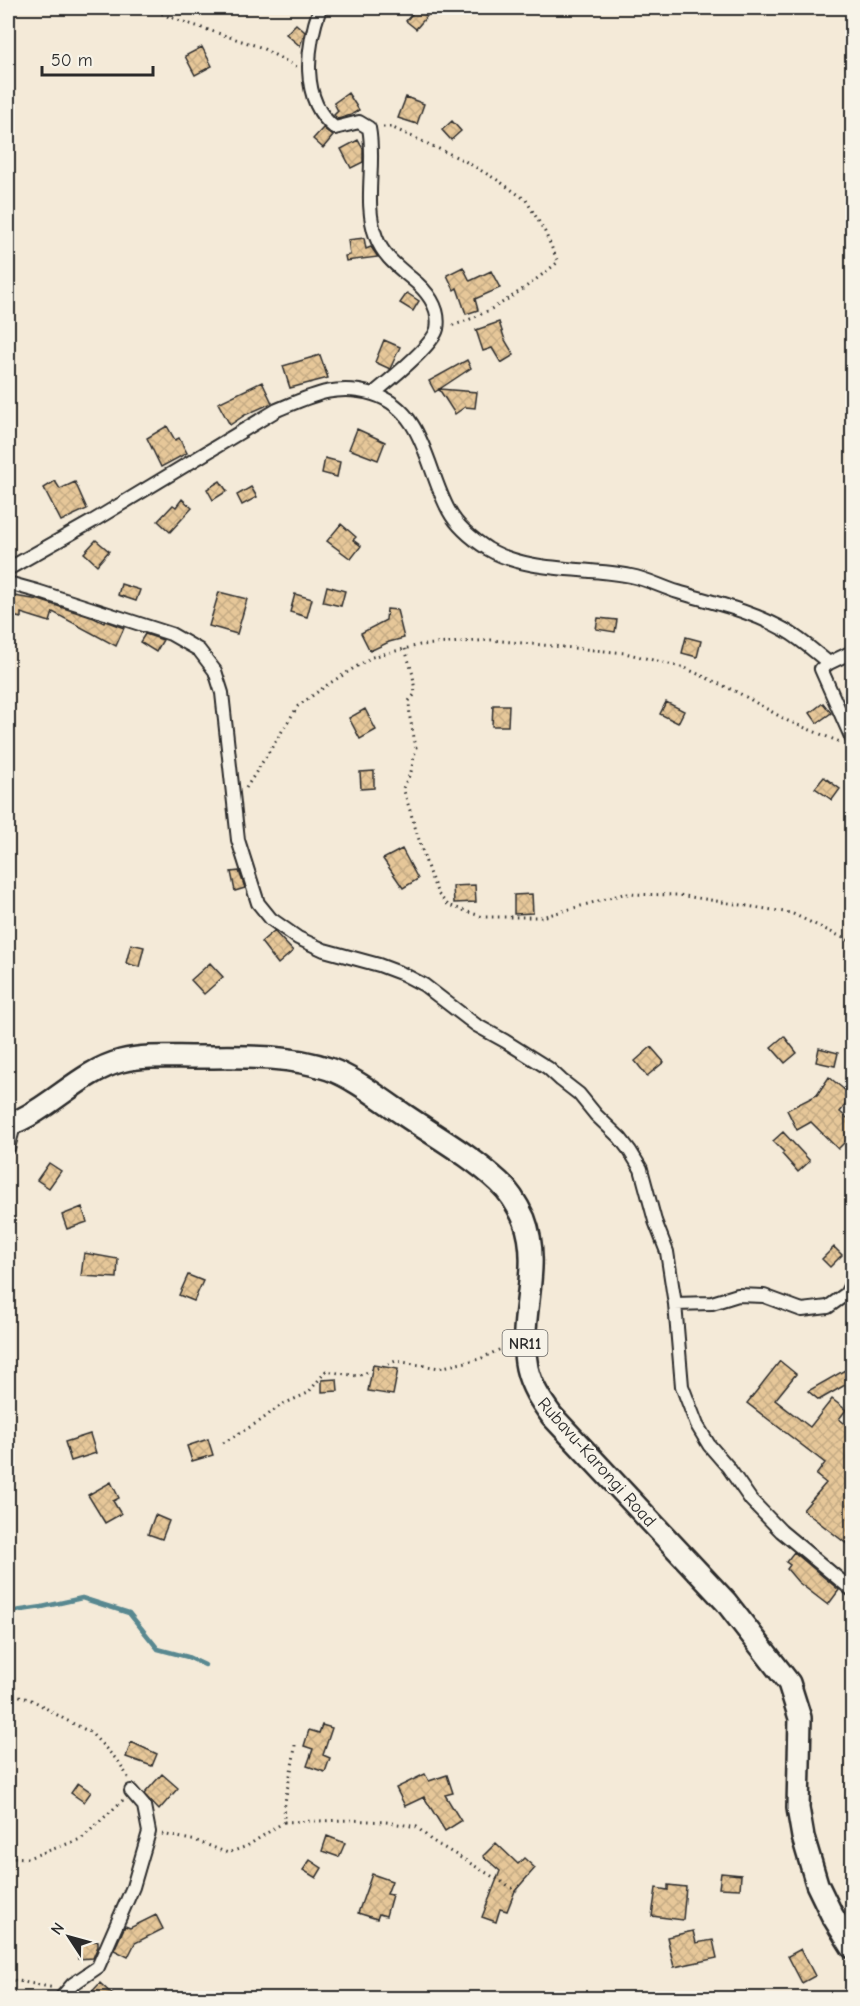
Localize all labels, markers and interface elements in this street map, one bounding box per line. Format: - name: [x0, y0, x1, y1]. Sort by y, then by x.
- scale bar: [42, 39, 153, 77]
- text: 50 m: [51, 50, 93, 71]
- road number: NR11: [502, 1330, 548, 1356]
- street label: Rubavu-Karongi Road: [533, 1393, 660, 1531]
- north arrow: [39, 1907, 99, 1967]
- text: N: [47, 1919, 68, 1938]

